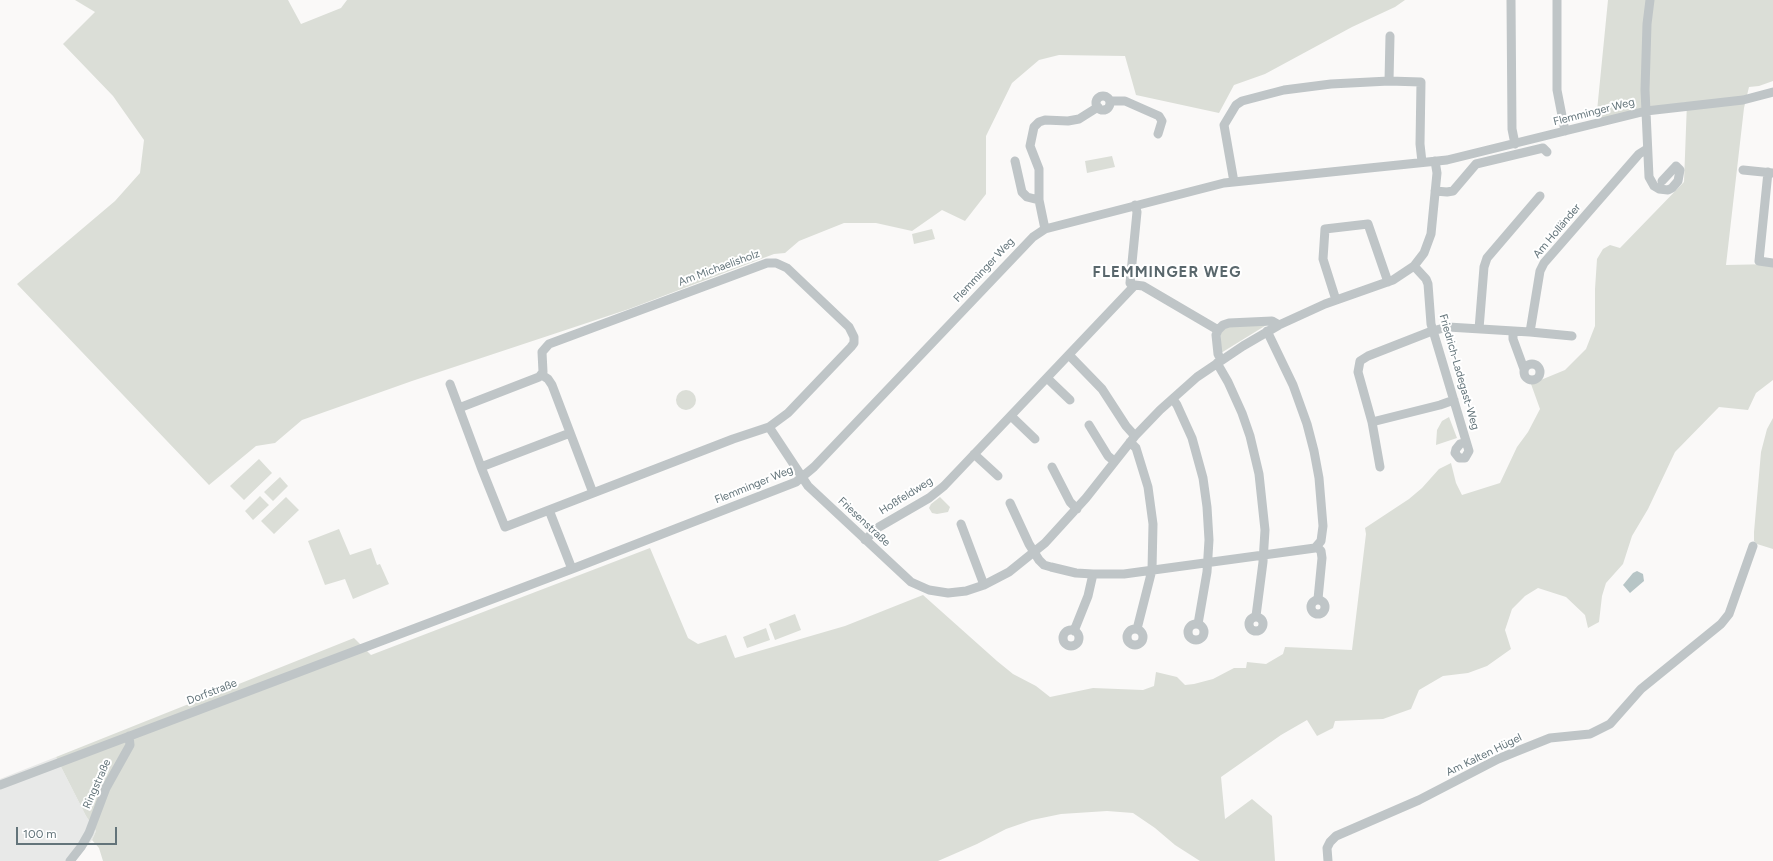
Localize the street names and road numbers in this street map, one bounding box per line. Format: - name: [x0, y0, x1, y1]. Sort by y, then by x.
- street label: Flemminger Weg: [1552, 96, 1636, 128]
- street label: Am Holländer: [1530, 201, 1584, 261]
- street label: Flemminger Weg: [951, 235, 1017, 305]
- street label: Am Michaelisholz: [677, 247, 761, 289]
- street label: Friedrich-Ladegast-Weg: [1436, 313, 1482, 431]
- street label: Flemminger Weg: [713, 463, 795, 507]
- street label: Hoßfeldweg: [877, 474, 935, 518]
- street label: Friesenstraße: [835, 495, 893, 549]
- street label: Dorfstraße: [185, 676, 239, 708]
- street label: Am Kalten Hügel: [1444, 731, 1524, 779]
- street label: Ringstraße: [80, 757, 114, 811]

